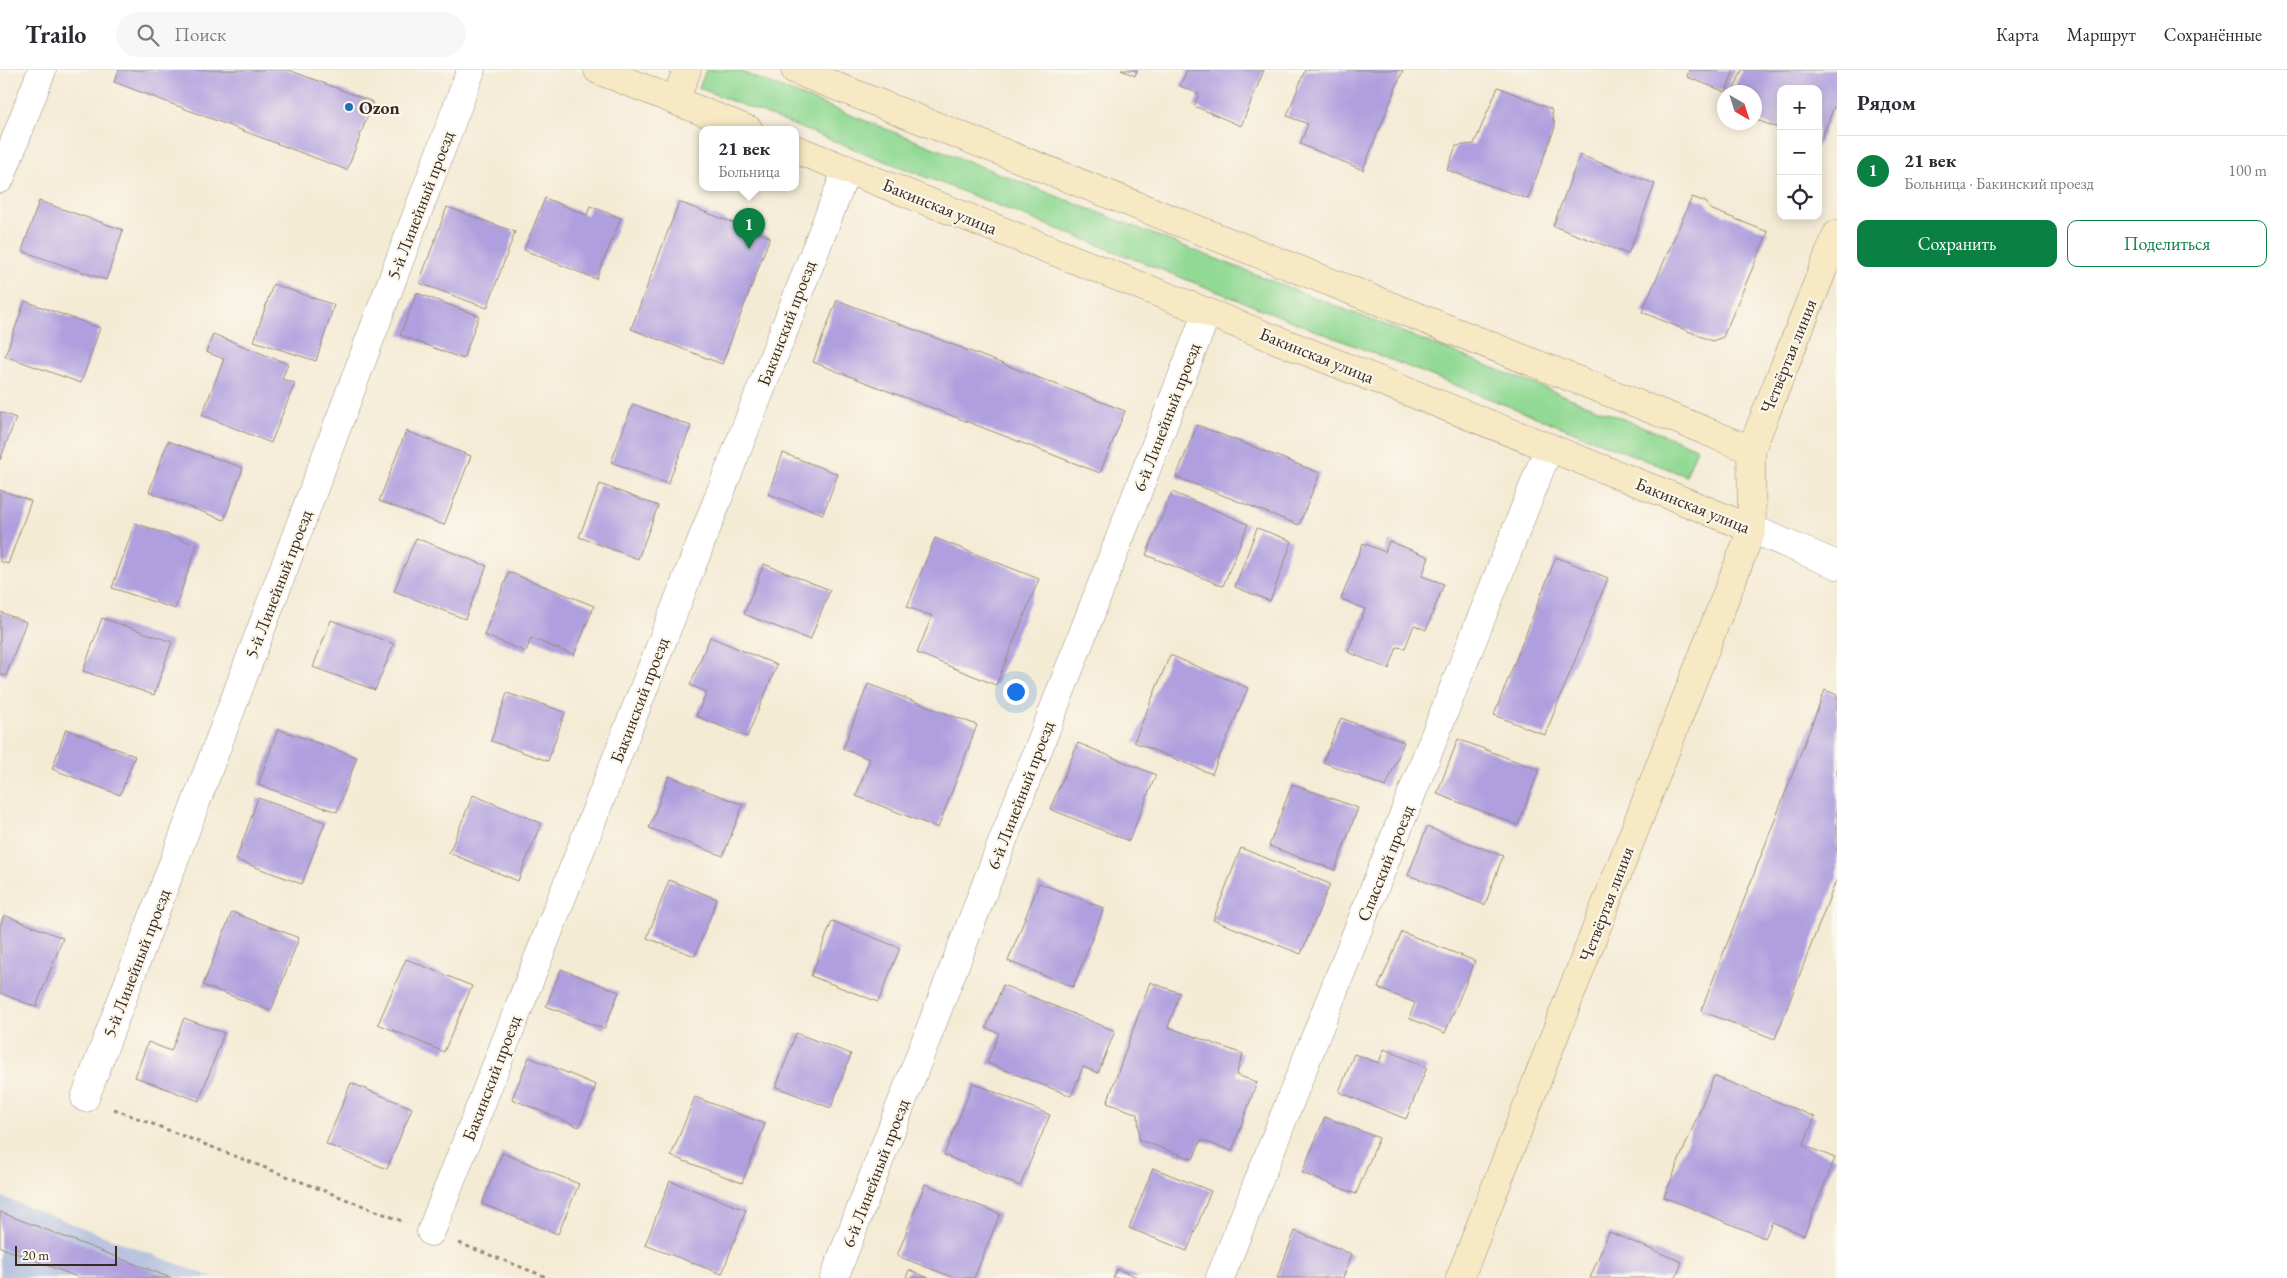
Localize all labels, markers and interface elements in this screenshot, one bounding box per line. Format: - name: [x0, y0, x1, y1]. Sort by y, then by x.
- search box: [116, 12, 466, 57]
- text: Trailo: [25, 19, 86, 50]
- icon: search: [134, 21, 162, 49]
- text: Поиск: [174, 22, 226, 47]
- text: Карта: [1996, 23, 2039, 46]
- text: Маршрут: [2067, 23, 2136, 46]
- text: Сохранённые: [2164, 23, 2262, 46]
- north arrow: [1717, 85, 1762, 130]
- map controls: [1777, 85, 1822, 220]
- button: +: [1777, 85, 1822, 130]
- text: Рядом: [1857, 89, 1916, 116]
- place label: Ozon: [359, 96, 400, 119]
- marker: Ozon: [343, 101, 355, 113]
- popup: [699, 126, 799, 191]
- street label: 5-й Линейный проезд: [381, 127, 459, 283]
- button: −: [1777, 130, 1822, 175]
- text: 21 век: [718, 136, 770, 161]
- text: 21 век: [1904, 148, 1956, 173]
- text: 1: [1869, 160, 1877, 181]
- text: 100 m: [2228, 160, 2267, 181]
- text: Больница: [718, 161, 780, 182]
- street label: Бакинская улица: [879, 173, 1001, 240]
- text: Больница · Бакинский проезд: [1904, 173, 2094, 194]
- button: locate: [1777, 175, 1822, 220]
- pin: 1: [733, 208, 765, 249]
- button: Сохранить: [1857, 220, 2057, 267]
- button: Поделиться: [2067, 220, 2267, 267]
- street label: Бакинский проезд: [751, 257, 821, 389]
- street label: Четвёртая линия: [1755, 295, 1821, 417]
- street label: Бакинская улица: [1256, 322, 1378, 389]
- street label: 6-й Линейный проезд: [1127, 339, 1205, 495]
- street label: Бакинская улица: [1632, 472, 1754, 539]
- street label: 5-й Линейный проезд: [239, 506, 317, 662]
- street label: Бакинский проезд: [604, 634, 674, 766]
- your location: [1003, 679, 1029, 705]
- street label: 6-й Линейный проезд: [981, 717, 1059, 873]
- street label: Спасский проезд: [1351, 801, 1419, 925]
- street label: Четвёртая линия: [1573, 843, 1639, 965]
- street label: 5-й Линейный проезд: [97, 885, 175, 1041]
- street label: Бакинский проезд: [456, 1012, 526, 1144]
- street label: 6-й Линейный проезд: [836, 1095, 914, 1251]
- scale bar: [15, 1243, 118, 1266]
- text: 20 m: [22, 1246, 49, 1264]

